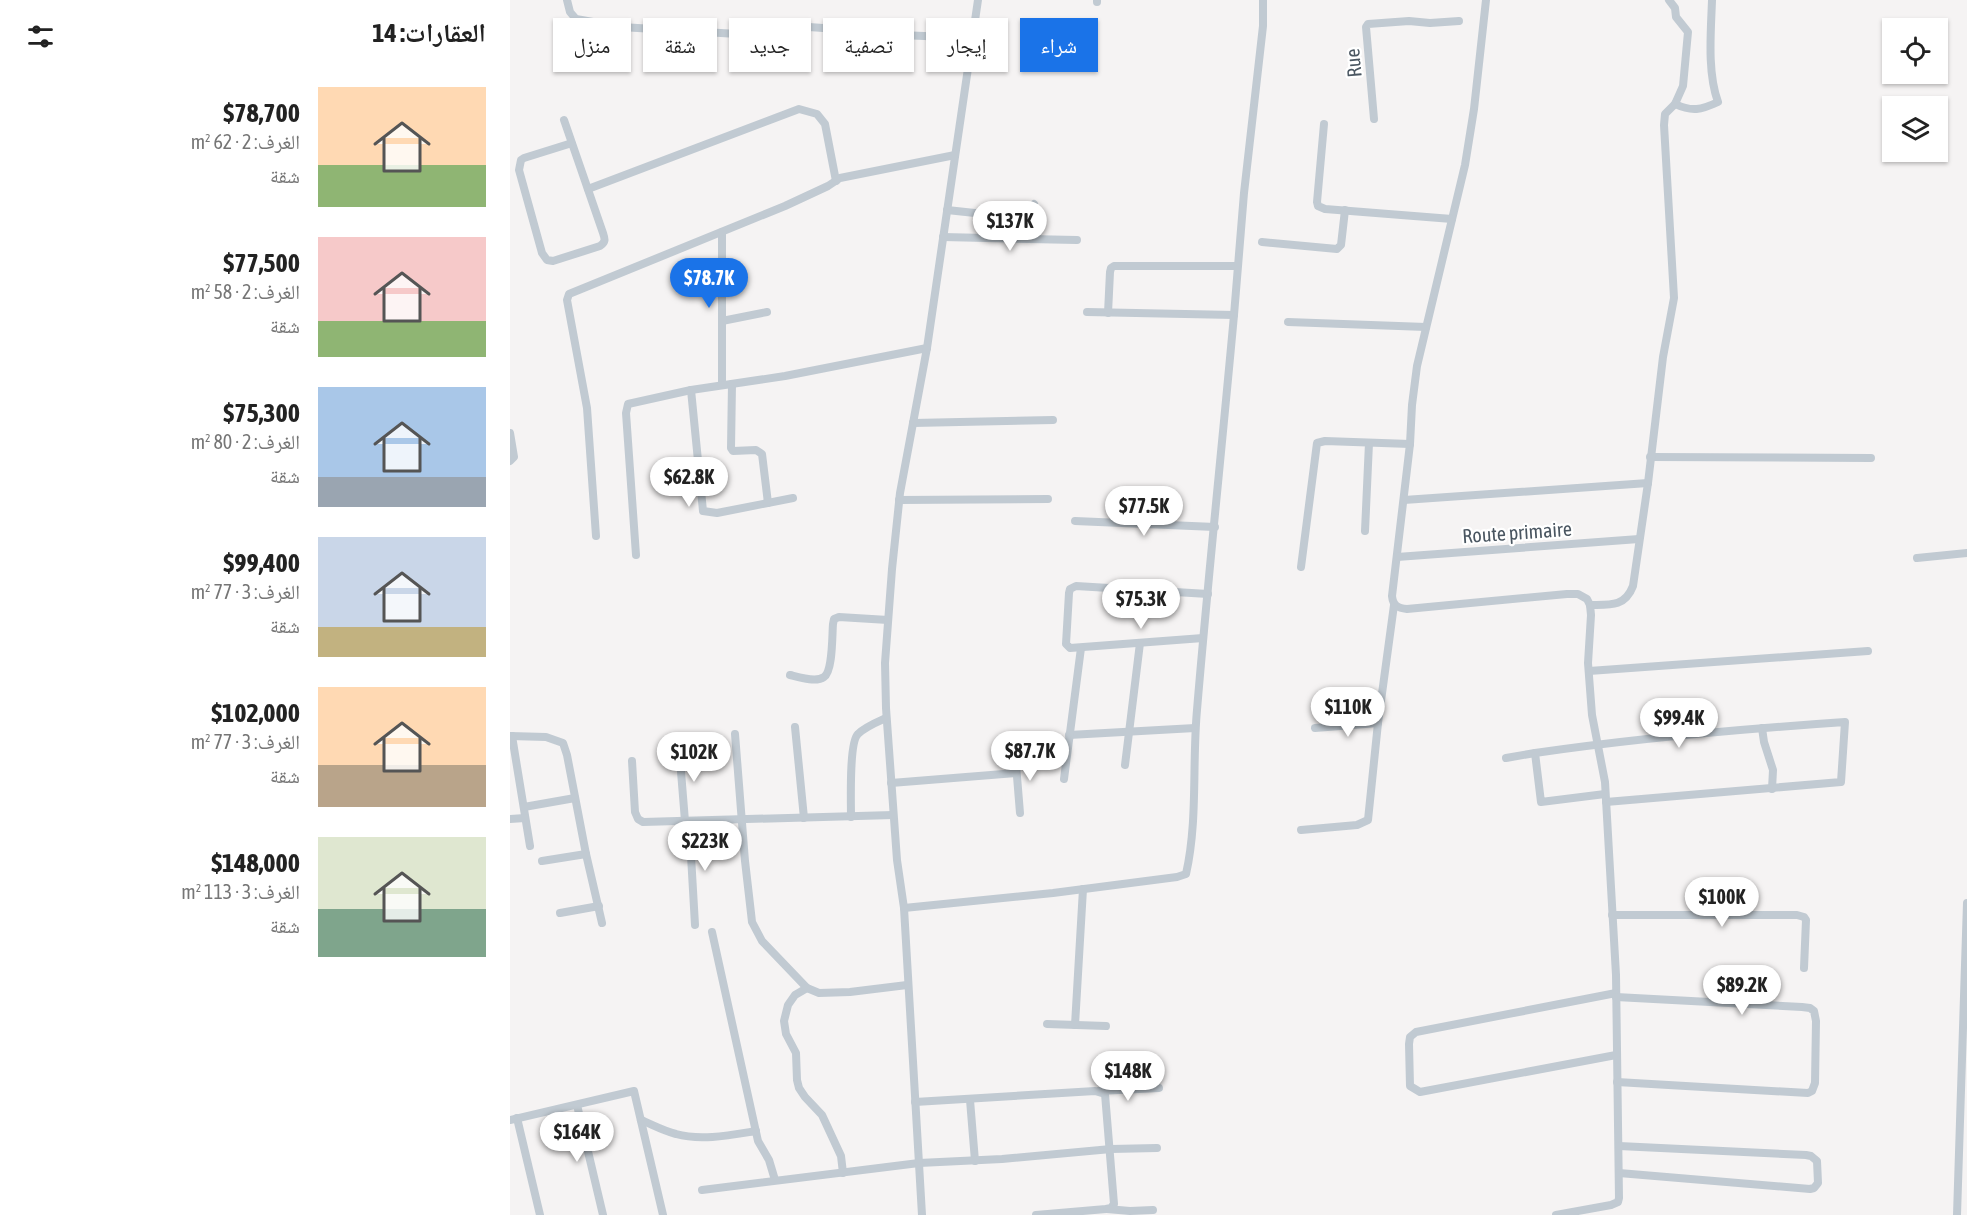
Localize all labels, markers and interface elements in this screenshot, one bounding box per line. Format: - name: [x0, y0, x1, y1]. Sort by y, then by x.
- text: العقارات: 14: [372, 18, 486, 48]
- chip: منزل: [553, 18, 631, 72]
- chip: شقة: [643, 18, 717, 72]
- chip: جديد: [729, 18, 811, 72]
- chip: تصفية: [823, 18, 914, 72]
- chip: إيجار: [926, 18, 1008, 72]
- chip: شراء: [1020, 18, 1098, 72]
- map controls: [1882, 18, 1948, 162]
- button: locate: [1882, 18, 1948, 84]
- icon: filters: [24, 20, 57, 53]
- street label: Rue: [1340, 48, 1366, 78]
- button: layers: [1882, 96, 1948, 162]
- text: $78,700: [223, 98, 300, 128]
- icon: home: [366, 111, 438, 183]
- text: الغرف: 2 · 62 m²: [191, 130, 300, 153]
- text: شقة: [270, 164, 300, 187]
- pin: $137K: [968, 201, 1052, 252]
- text: $137K: [987, 209, 1033, 232]
- text: $77,500: [223, 248, 300, 278]
- pin: $78.7K: [660, 258, 758, 309]
- icon: home: [366, 261, 438, 333]
- text: $78.7K: [684, 266, 734, 289]
- text: الغرف: 2 · 58 m²: [191, 280, 300, 303]
- text: شقة: [270, 314, 300, 337]
- text: $75,300: [223, 398, 300, 428]
- icon: home: [366, 411, 438, 483]
- text: الغرف: 2 · 80 m²: [191, 430, 300, 453]
- pin: $62.8K: [640, 457, 738, 508]
- text: شقة: [270, 464, 300, 487]
- text: $62.8K: [664, 465, 714, 488]
- pin: $77.5K: [1095, 486, 1193, 537]
- text: $77.5K: [1119, 494, 1169, 517]
- street label: Route primaire: [1461, 517, 1573, 547]
- text: $99,400: [223, 548, 300, 578]
- icon: home: [366, 561, 438, 633]
- pin: $75.3K: [1092, 579, 1190, 630]
- text: الغرف: 3 · 77 m²: [191, 580, 300, 603]
- text: $75.3K: [1116, 587, 1166, 610]
- text: شقة: [270, 614, 300, 637]
- pin: $110K: [1306, 687, 1390, 738]
- text: $110K: [1325, 695, 1371, 718]
- text: $102,000: [211, 698, 300, 728]
- pin: $99.4K: [1630, 698, 1728, 749]
- text: $99.4K: [1654, 706, 1704, 729]
- icon: home: [366, 711, 438, 783]
- text: الغرف: 3 · 77 m²: [191, 730, 300, 753]
- pin: $87.7K: [981, 731, 1079, 782]
- pin: $102K: [652, 732, 736, 783]
- text: $87.7K: [1005, 739, 1055, 762]
- text: $102K: [671, 740, 717, 763]
- text: شقة: [270, 764, 300, 787]
- pin: $223K: [663, 821, 747, 872]
- text: $223K: [682, 829, 728, 852]
- text: $148,000: [211, 848, 300, 878]
- icon: home: [366, 861, 438, 933]
- pin: $100K: [1680, 877, 1764, 928]
- text: الغرف: 3 · 113 m²: [181, 880, 300, 903]
- text: $100K: [1699, 885, 1745, 908]
- text: شقة: [270, 914, 300, 937]
- pin: $89.2K: [1693, 965, 1791, 1016]
- text: $89.2K: [1717, 973, 1767, 996]
- pin: $148K: [1086, 1051, 1170, 1102]
- text: $148K: [1105, 1059, 1151, 1082]
- pin: $164K: [535, 1112, 619, 1163]
- text: $164K: [554, 1120, 600, 1143]

